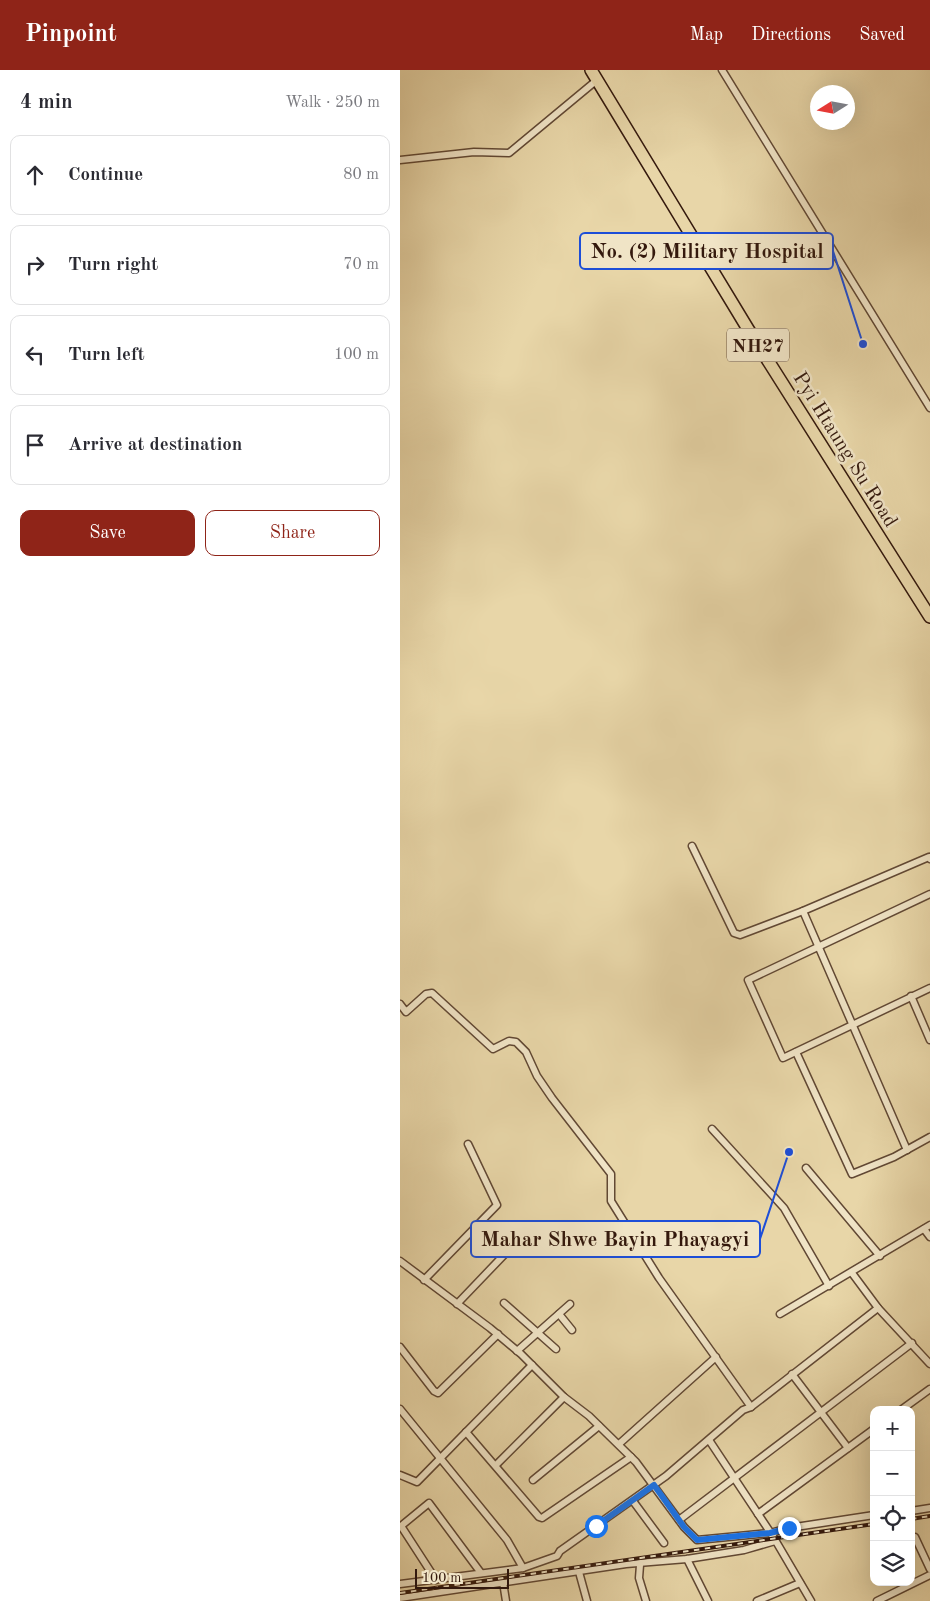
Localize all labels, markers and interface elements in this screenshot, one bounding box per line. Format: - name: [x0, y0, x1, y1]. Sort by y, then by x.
- text: Pinpoint: [25, 23, 117, 47]
- text: Map: [690, 26, 723, 44]
- text: Directions: [751, 26, 831, 44]
- text: Saved: [859, 26, 905, 44]
- north arrow: [810, 85, 855, 130]
- text: 4 min: [20, 92, 73, 113]
- text: Walk · 250 m: [285, 95, 380, 111]
- icon: ahead: [21, 161, 49, 189]
- text: Continue: [68, 166, 143, 185]
- text: 80 m: [343, 167, 379, 183]
- callout: No. (2) Military Hospital: [580, 233, 833, 269]
- text: No. (2) Military Hospital: [590, 242, 824, 263]
- icon: right: [21, 251, 49, 279]
- text: Turn right: [68, 256, 158, 275]
- text: 70 m: [343, 257, 379, 273]
- road number: NH27: [727, 328, 789, 362]
- icon: left: [21, 341, 49, 369]
- text: Turn left: [68, 346, 145, 365]
- text: 100 m: [334, 347, 379, 363]
- street label: Pyi Htaung Su Road: [788, 369, 900, 531]
- icon: arrive: [21, 431, 49, 459]
- text: Arrive at destination: [68, 436, 242, 455]
- button: Save: [20, 510, 195, 556]
- button: Share: [205, 510, 380, 556]
- callout: Mahar Shwe Bayin Phayagyi: [471, 1221, 760, 1257]
- text: Mahar Shwe Bayin Phayagyi: [481, 1230, 749, 1251]
- map controls: [870, 1406, 915, 1586]
- button: +: [870, 1406, 915, 1451]
- button: −: [870, 1451, 915, 1496]
- button: locate: [870, 1496, 915, 1541]
- route start: [585, 1515, 608, 1538]
- route end: [778, 1517, 801, 1540]
- button: layers: [870, 1541, 915, 1586]
- scale bar: [415, 1566, 509, 1589]
- text: 100 m: [422, 1571, 461, 1585]

